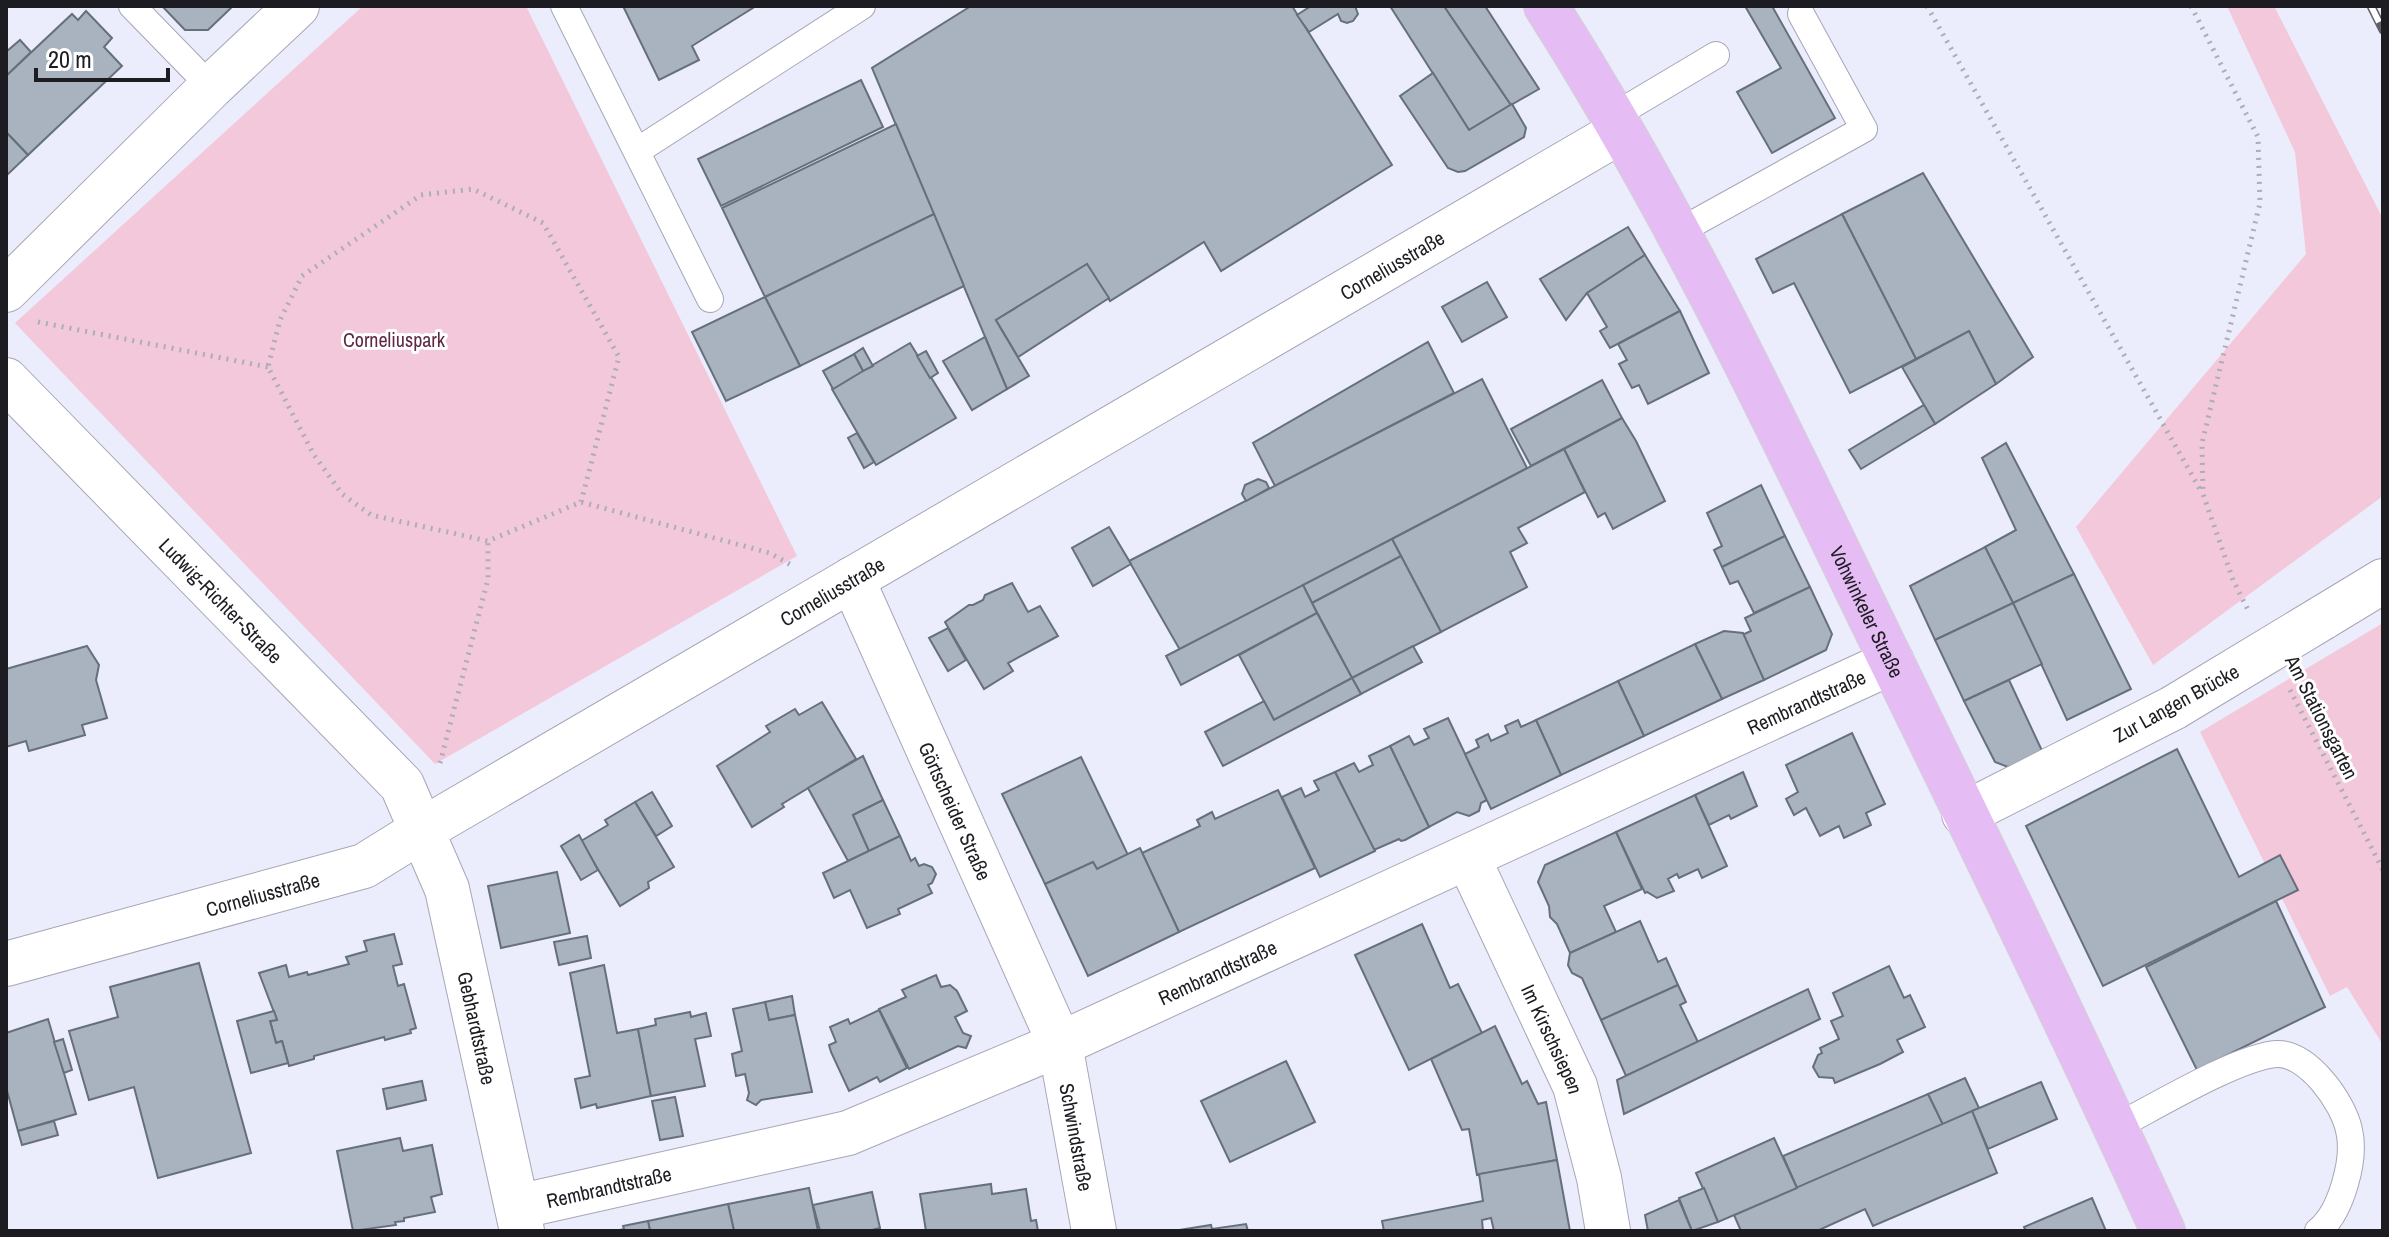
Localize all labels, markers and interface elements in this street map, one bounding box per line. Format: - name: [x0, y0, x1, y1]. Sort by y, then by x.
- scale bar: [36, 32, 168, 82]
- text: 20 m: [48, 43, 92, 75]
- street label: Corneliusstraße: [1335, 224, 1449, 306]
- park label: Corneliuspark: [343, 326, 446, 353]
- street label: Ludwig-Richter-Straße: [154, 531, 289, 669]
- street label: Vohwinkeler Straße: [1824, 541, 1911, 682]
- street label: Corneliusstraße: [775, 550, 889, 632]
- street label: Am Stationsgarten: [2279, 649, 2365, 784]
- street label: Zur Langen Brücke: [2108, 657, 2244, 749]
- street label: Rembrandtstraße: [1742, 663, 1870, 740]
- street label: Görtscheider Straße: [913, 737, 998, 884]
- street label: Corneliusstraße: [203, 865, 322, 922]
- street label: Rembrandtstraße: [1153, 933, 1281, 1011]
- street label: Gebhardtstraße: [452, 969, 503, 1087]
- street label: Im Kirschsiepen: [1516, 980, 1590, 1097]
- street label: Schwindstraße: [1054, 1081, 1100, 1193]
- street label: Rembrandtstraße: [543, 1159, 674, 1214]

